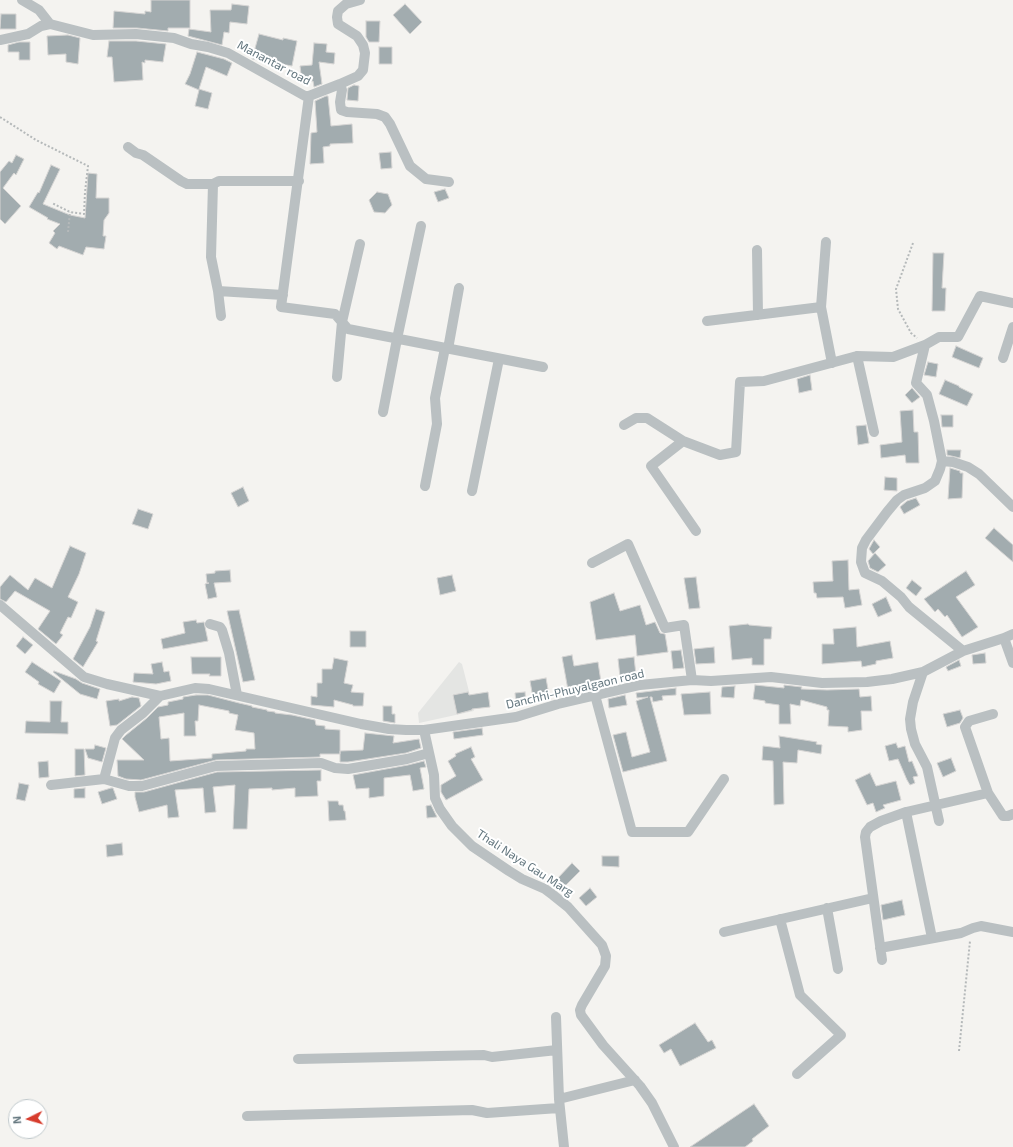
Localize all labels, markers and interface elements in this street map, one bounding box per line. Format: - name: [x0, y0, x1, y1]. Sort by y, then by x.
- street label: Manantar road: [235, 38, 313, 88]
- street label: Danchhi-Phuyalgaon road: [504, 666, 646, 712]
- street label: Thali Naya Gau Marg: [474, 826, 576, 900]
- north arrow: [8, 1099, 48, 1139]
- text: N: [10, 1115, 23, 1125]

